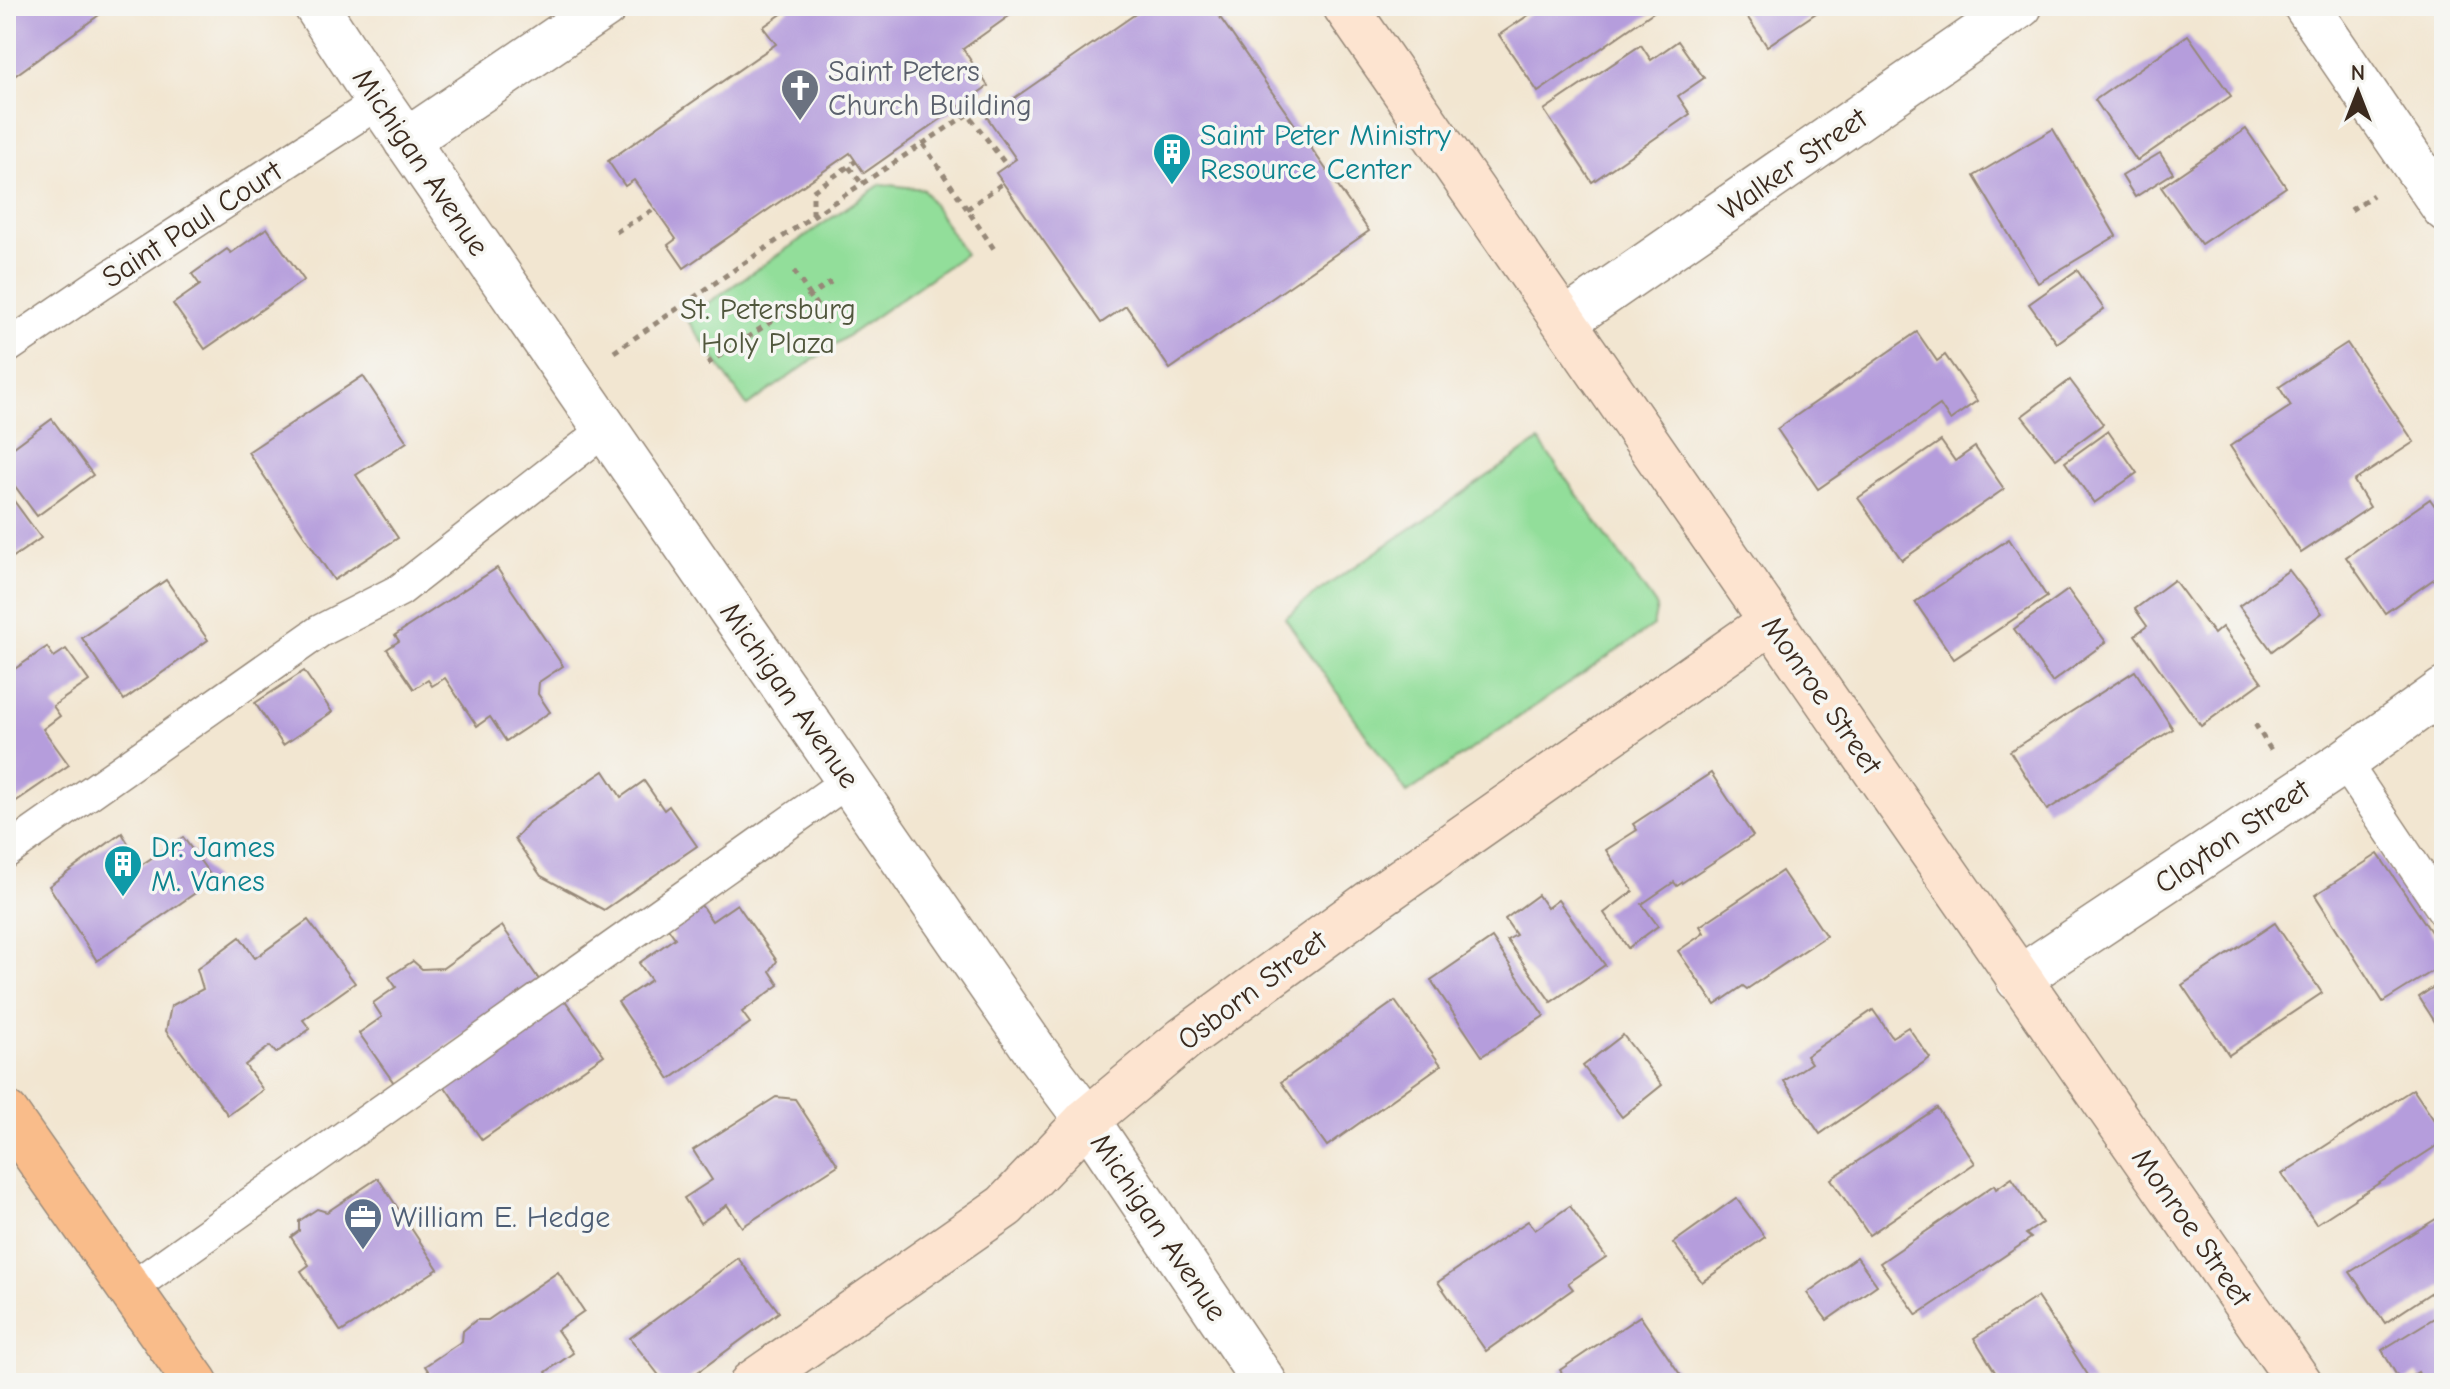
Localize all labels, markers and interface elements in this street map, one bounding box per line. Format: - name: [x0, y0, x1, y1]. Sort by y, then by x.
- north arrow: [2318, 52, 2398, 132]
- place label: Saint Peters Church Building: [828, 54, 1032, 123]
- text: N: [2351, 60, 2365, 86]
- street label: Michigan Avenue: [345, 62, 496, 263]
- church icon: Saint Peters Church Building: [779, 67, 821, 122]
- street label: Walker Street: [1713, 100, 1875, 228]
- place label: Saint Peter Ministry Resource Center: [1200, 118, 1452, 187]
- building icon: Saint Peter Ministry Resource Center: [1151, 131, 1193, 186]
- street label: Saint Paul Court: [96, 153, 290, 295]
- park label: St. Petersburg Holy Plaza: [680, 292, 856, 361]
- street label: Michigan Avenue: [713, 596, 867, 795]
- street label: Monroe Street: [1754, 609, 1890, 782]
- street label: Clayton Street: [2148, 771, 2318, 901]
- place label: Dr. James M. Vanes: [151, 830, 275, 899]
- building icon: Dr. James M. Vanes: [102, 843, 144, 898]
- street label: Osborn Street: [1171, 922, 1335, 1058]
- street label: Michigan Avenue: [1083, 1127, 1234, 1328]
- street label: Monroe Street: [2124, 1141, 2260, 1314]
- office icon: William E. Hedge: [342, 1196, 384, 1251]
- place label: William E. Hedge: [391, 1200, 610, 1235]

